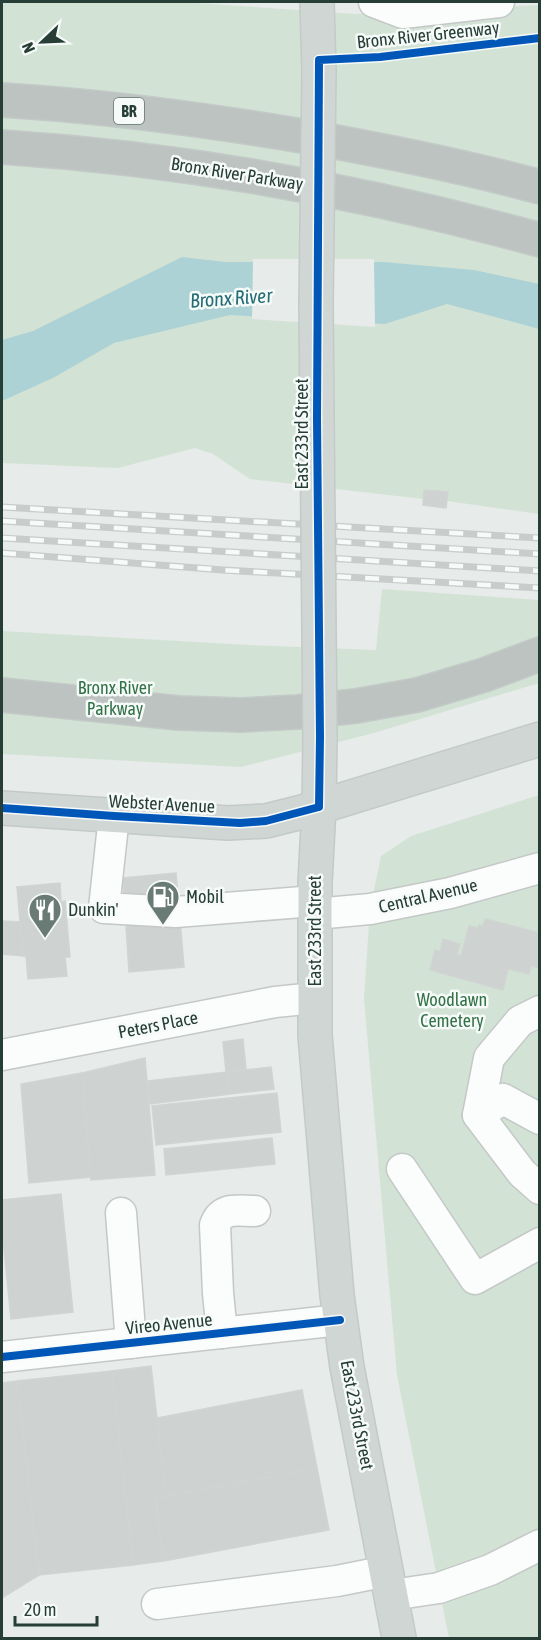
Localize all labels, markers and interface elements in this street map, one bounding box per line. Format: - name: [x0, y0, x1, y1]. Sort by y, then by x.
- north arrow: [12, 12, 72, 72]
- street label: Bronx River Greenway: [356, 17, 500, 52]
- text: N: [18, 40, 38, 56]
- road number: BR: [114, 98, 144, 124]
- street label: Bronx River Parkway: [169, 153, 305, 194]
- water label: Bronx River: [189, 283, 274, 312]
- street label: East 233rd Street: [291, 378, 312, 490]
- park label: Bronx River Parkway: [78, 677, 153, 719]
- street label: Webster Avenue: [108, 790, 216, 817]
- street label: Central Avenue: [377, 874, 479, 917]
- street label: East 233rd Street: [304, 875, 325, 987]
- fuel station icon: Mobil: [145, 879, 181, 926]
- place label: Mobil: [186, 886, 224, 907]
- restaurant icon: Dunkin': [27, 892, 63, 939]
- place label: Dunkin': [68, 899, 118, 920]
- park label: Woodlawn Cemetery: [417, 989, 487, 1031]
- street label: Peters Place: [116, 1006, 200, 1043]
- street label: Vireo Avenue: [125, 1309, 213, 1338]
- street label: East 233rd Street: [337, 1358, 378, 1472]
- scale bar: [15, 1589, 98, 1627]
- text: 20 m: [24, 1599, 56, 1620]

